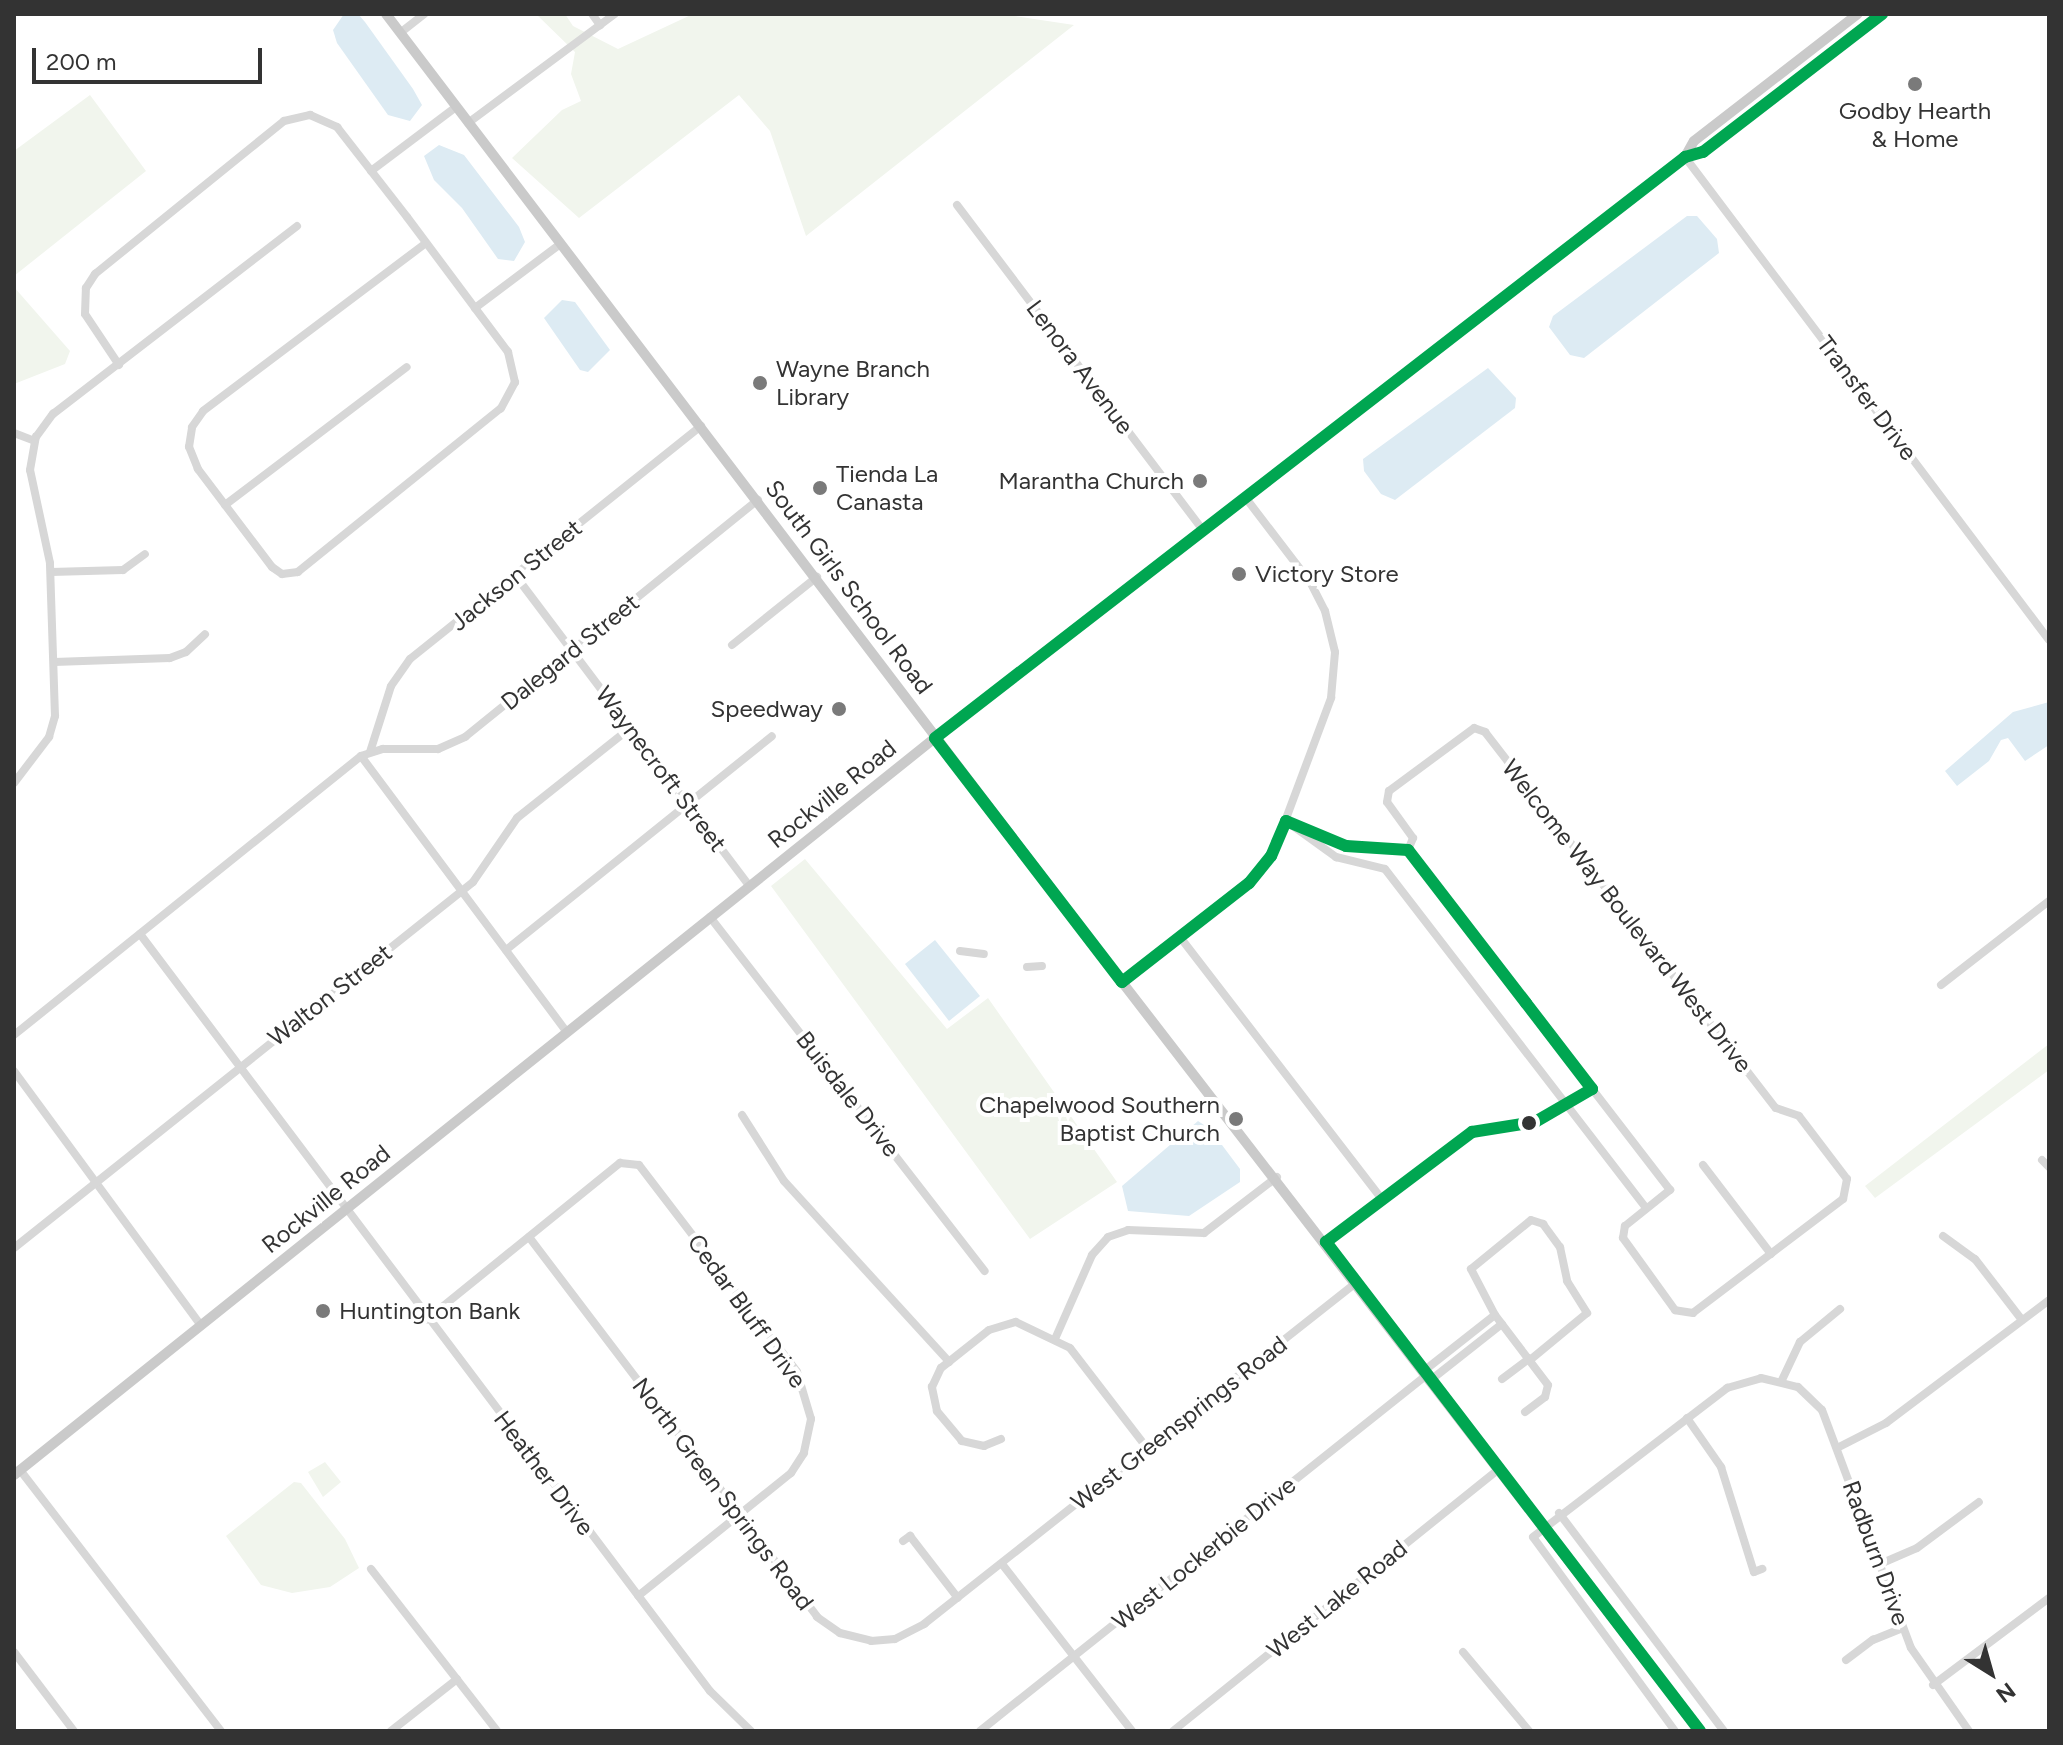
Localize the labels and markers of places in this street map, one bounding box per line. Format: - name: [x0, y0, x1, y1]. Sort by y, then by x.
- marker: Godby Hearth & Home: [1906, 75, 1924, 93]
- place label: Godby Hearth & Home: [1839, 97, 1991, 153]
- place label: Wayne Branch Library: [776, 355, 930, 411]
- marker: Wayne Branch Library: [751, 374, 769, 392]
- place label: Tienda La Canasta: [836, 460, 938, 516]
- place label: Marantha Church: [999, 467, 1184, 495]
- marker: Marantha Church: [1191, 472, 1209, 490]
- marker: Tienda La Canasta: [811, 479, 829, 497]
- place label: Victory Store: [1255, 560, 1399, 588]
- marker: Victory Store: [1230, 565, 1248, 583]
- place label: Speedway: [711, 695, 823, 723]
- marker: Speedway: [830, 700, 848, 718]
- place label: Chapelwood Southern Baptist Church: [979, 1091, 1220, 1147]
- marker: Chapelwood Southern Baptist Church: [1227, 1110, 1245, 1128]
- unlabelled marker: [1521, 1115, 1537, 1131]
- place label: Huntington Bank: [339, 1297, 520, 1325]
- marker: Huntington Bank: [314, 1302, 332, 1320]

